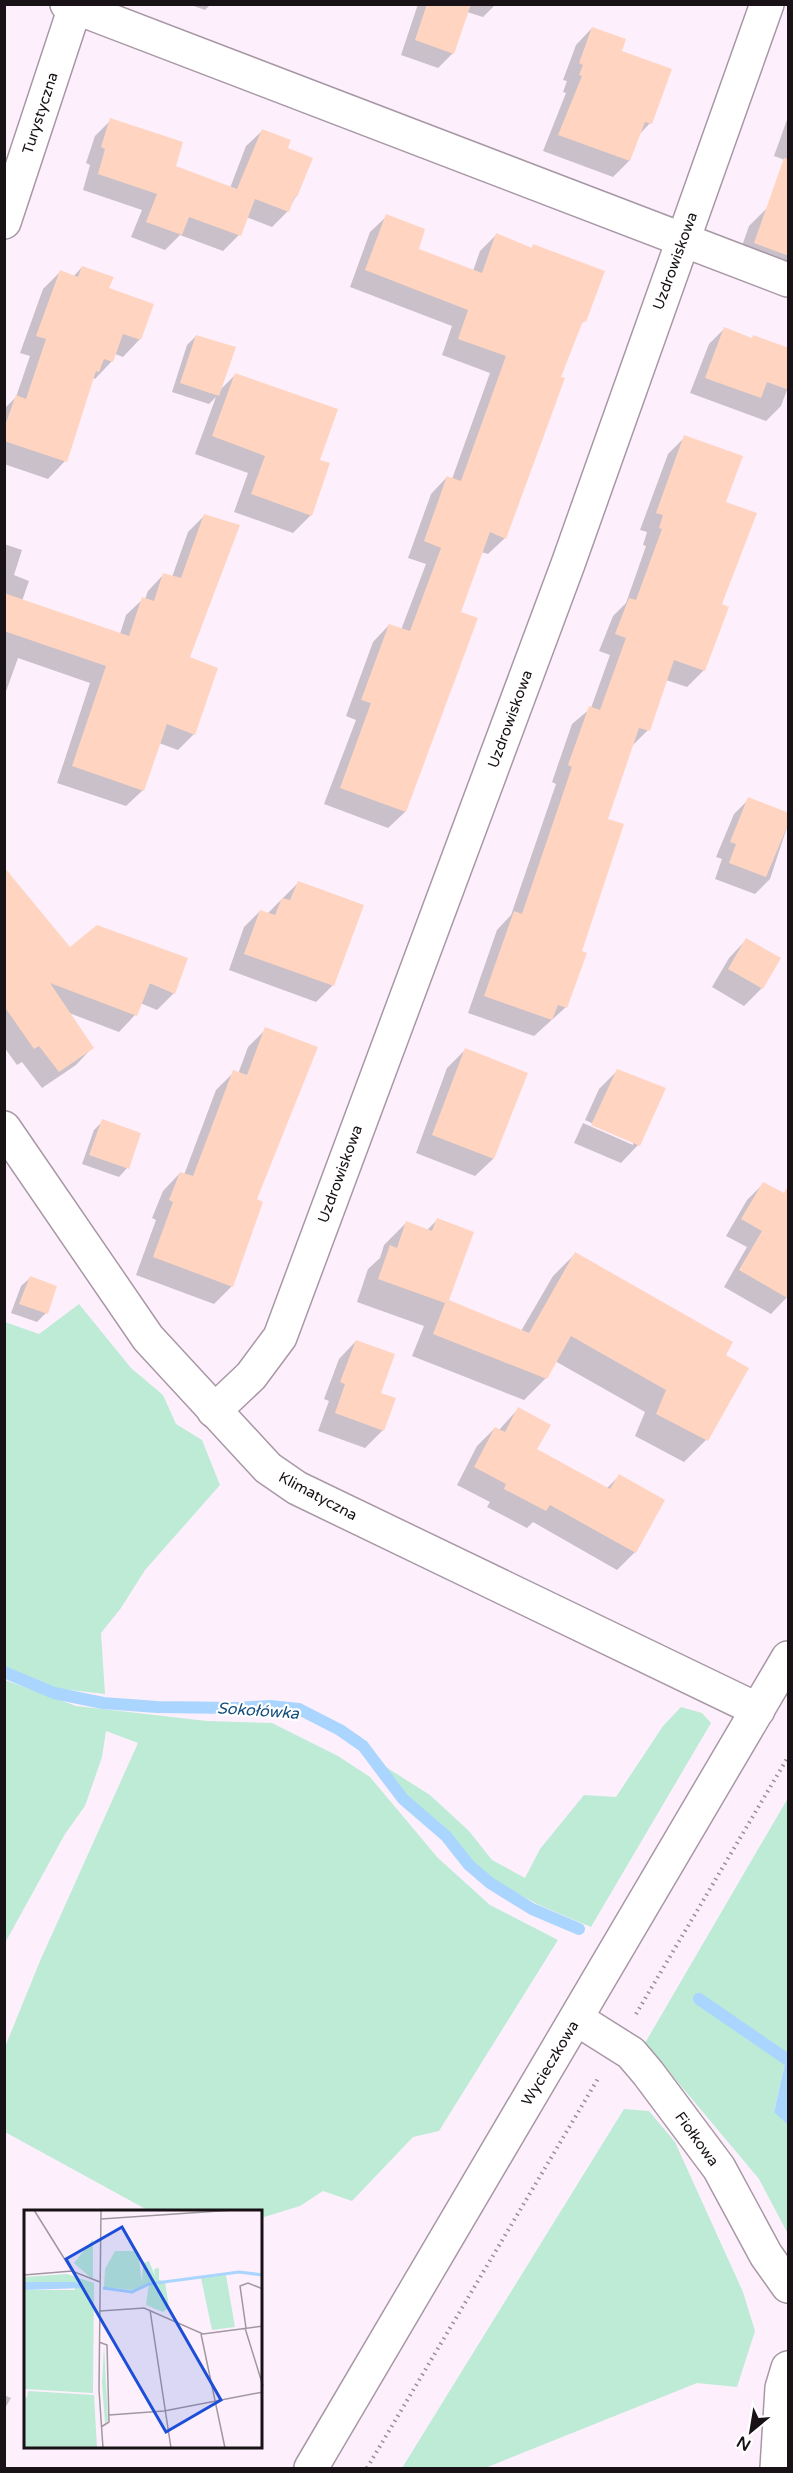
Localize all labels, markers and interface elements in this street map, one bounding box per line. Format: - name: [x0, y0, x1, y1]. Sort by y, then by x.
- street label: Turystyczna: [18, 70, 62, 156]
- street label: Uzdrowiskowa: [649, 210, 701, 312]
- street label: Uzdrowiskowa: [484, 668, 536, 770]
- street label: Uzdrowiskowa: [314, 1123, 366, 1225]
- street label: Klimatyczna: [276, 1468, 360, 1524]
- water label: Sokołówka: [216, 1698, 300, 1724]
- street label: Wycieczkowa: [518, 2017, 582, 2109]
- street label: Fiołkowa: [671, 2108, 723, 2170]
- inset map: [24, 2210, 262, 2449]
- north arrow: [721, 2401, 781, 2461]
- text: N: [733, 2431, 755, 2455]

